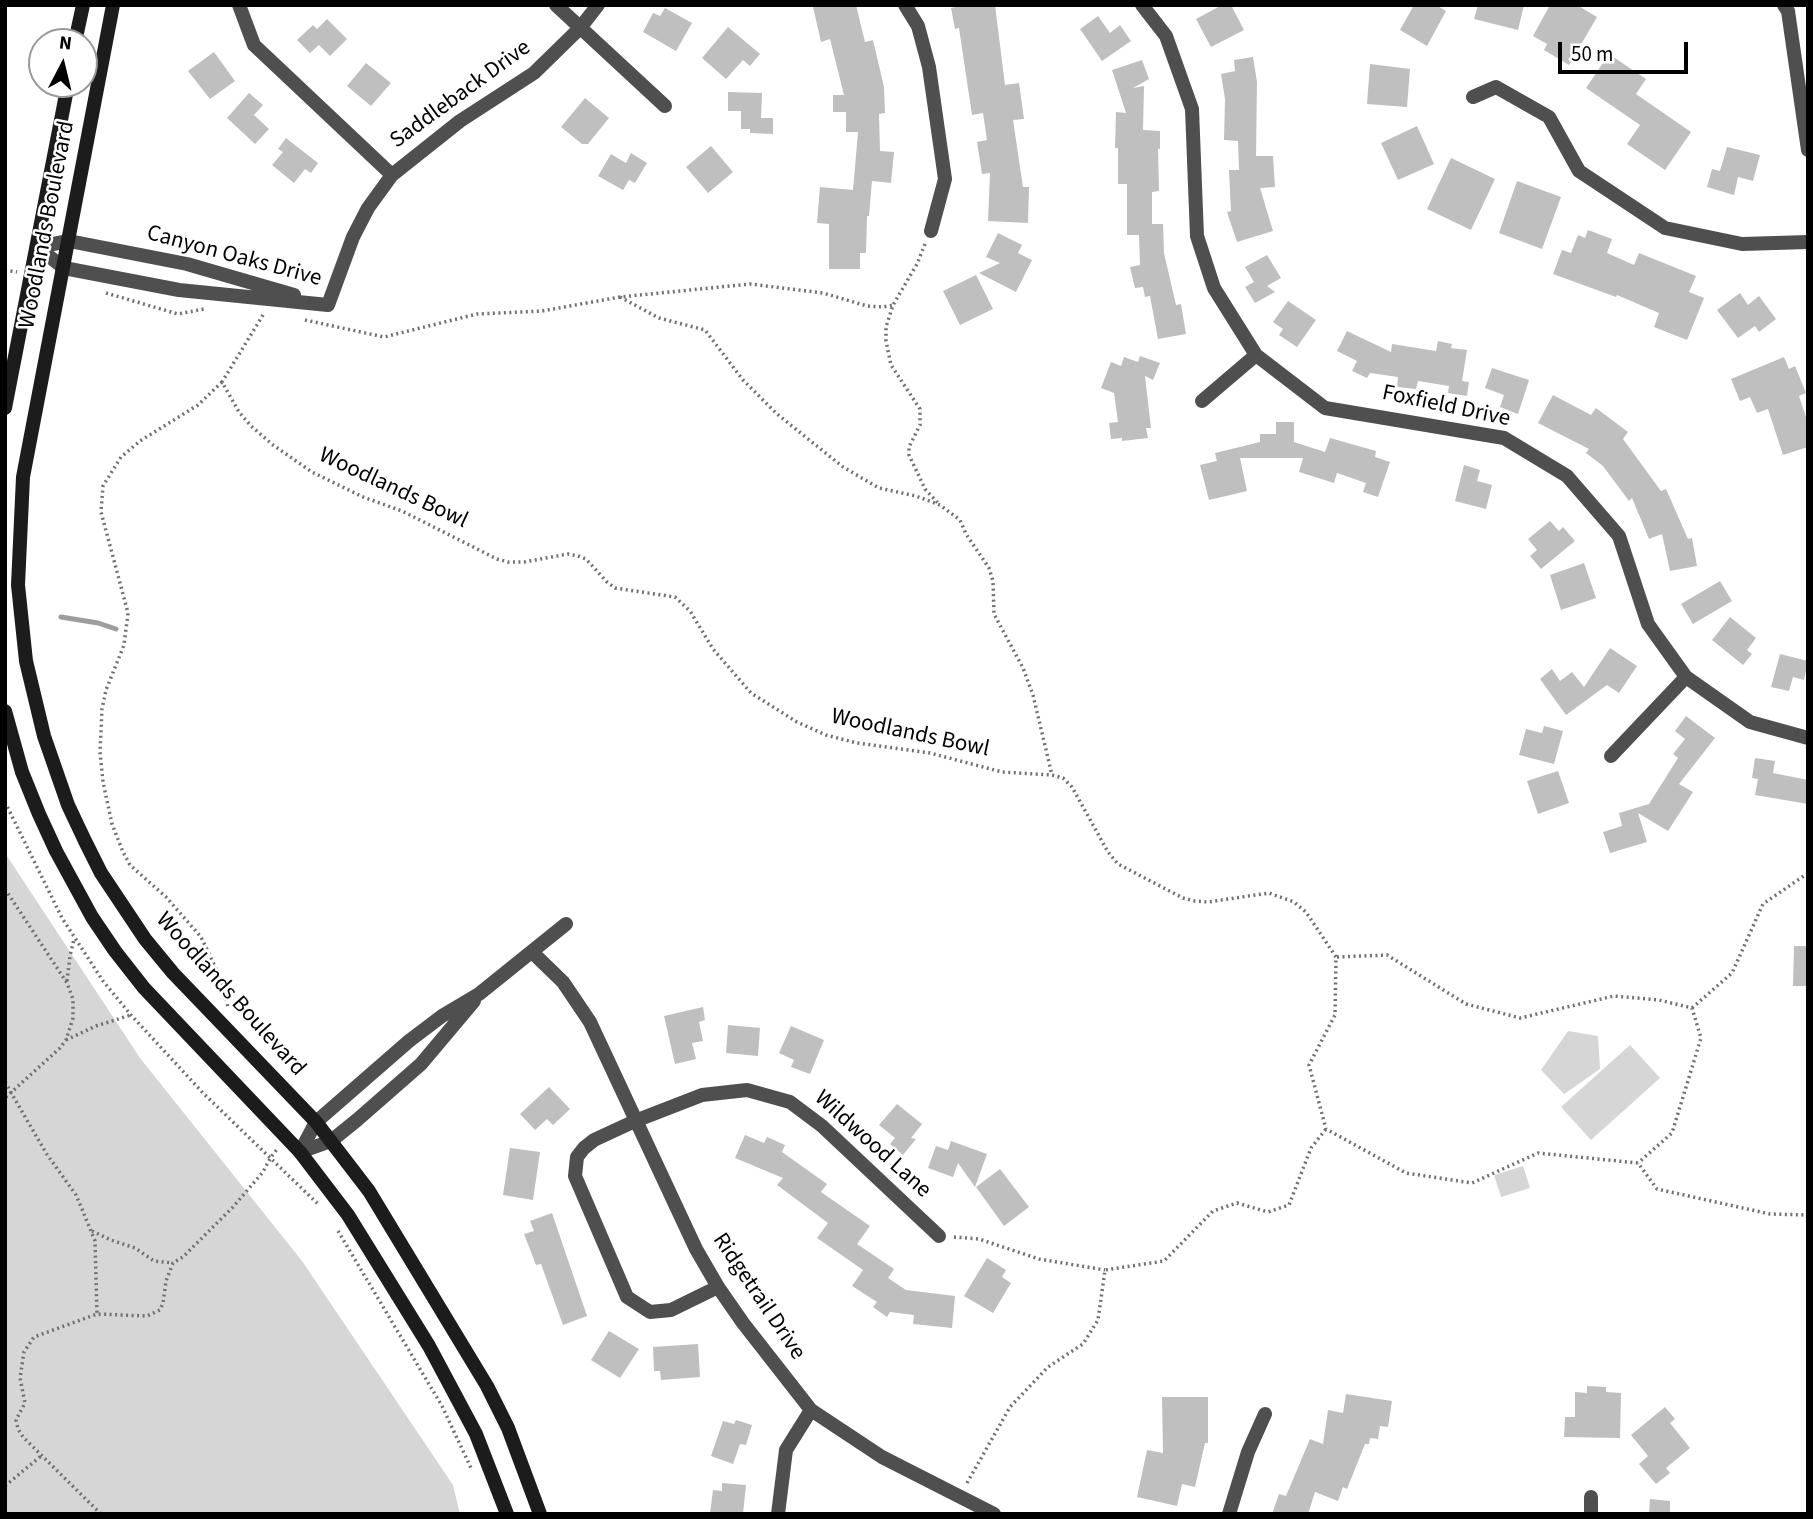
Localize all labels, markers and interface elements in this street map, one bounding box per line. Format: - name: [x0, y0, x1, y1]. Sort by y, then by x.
- north arrow: [28, 28, 98, 98]
- scale bar: [1561, 28, 1690, 72]
- text: N: [57, 29, 73, 58]
- street label: Saddleback Drive: [385, 35, 537, 155]
- text: 50 m: [1571, 39, 1613, 69]
- street label: Woodlands Boulevard: [14, 119, 82, 331]
- street label: Canyon Oaks Drive: [144, 220, 324, 294]
- street label: Foxfield Drive: [1379, 380, 1513, 434]
- street label: Woodlands Bowl: [314, 442, 472, 536]
- street label: Woodlands Bowl: [828, 704, 992, 764]
- street label: Woodlands Boulevard: [149, 907, 311, 1083]
- street label: Wildwood Lane: [808, 1085, 936, 1205]
- street label: Ridgetrail Drive: [706, 1228, 810, 1366]

